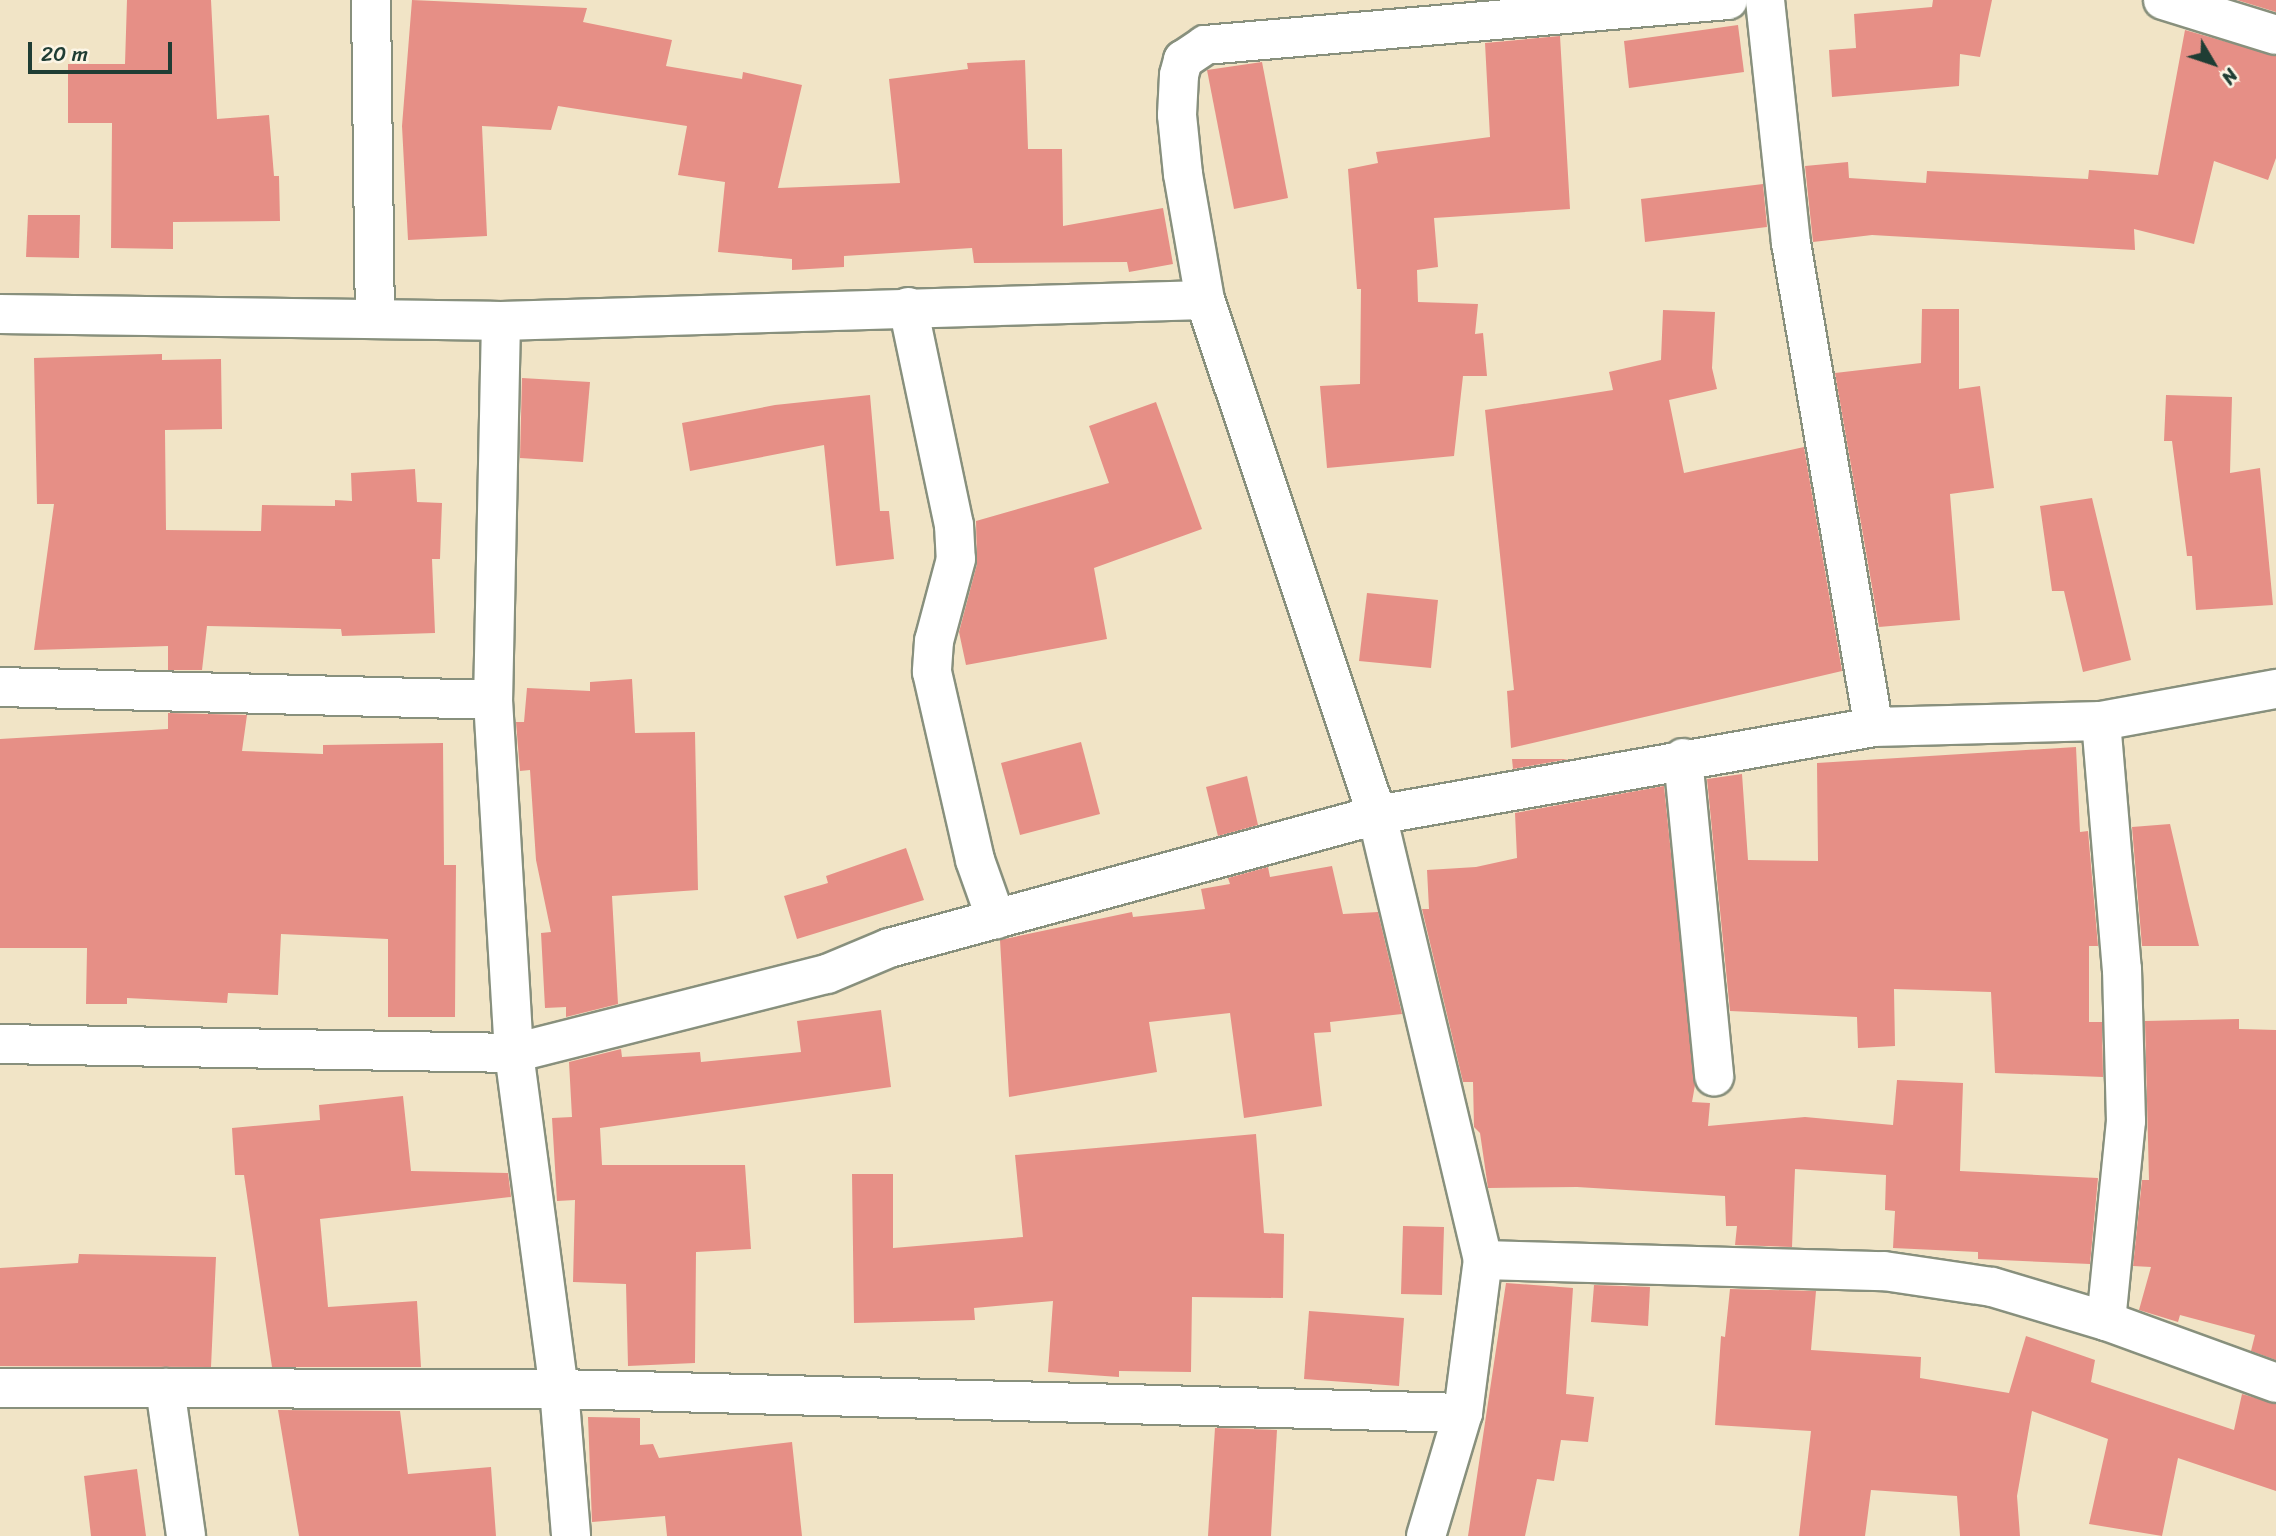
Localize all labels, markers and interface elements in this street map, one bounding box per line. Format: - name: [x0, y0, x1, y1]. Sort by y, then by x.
- scale bar: [32, 28, 175, 72]
- north arrow: [2178, 28, 2248, 98]
- text: 20 m: [41, 35, 88, 73]
- text: N: [2213, 61, 2247, 92]

